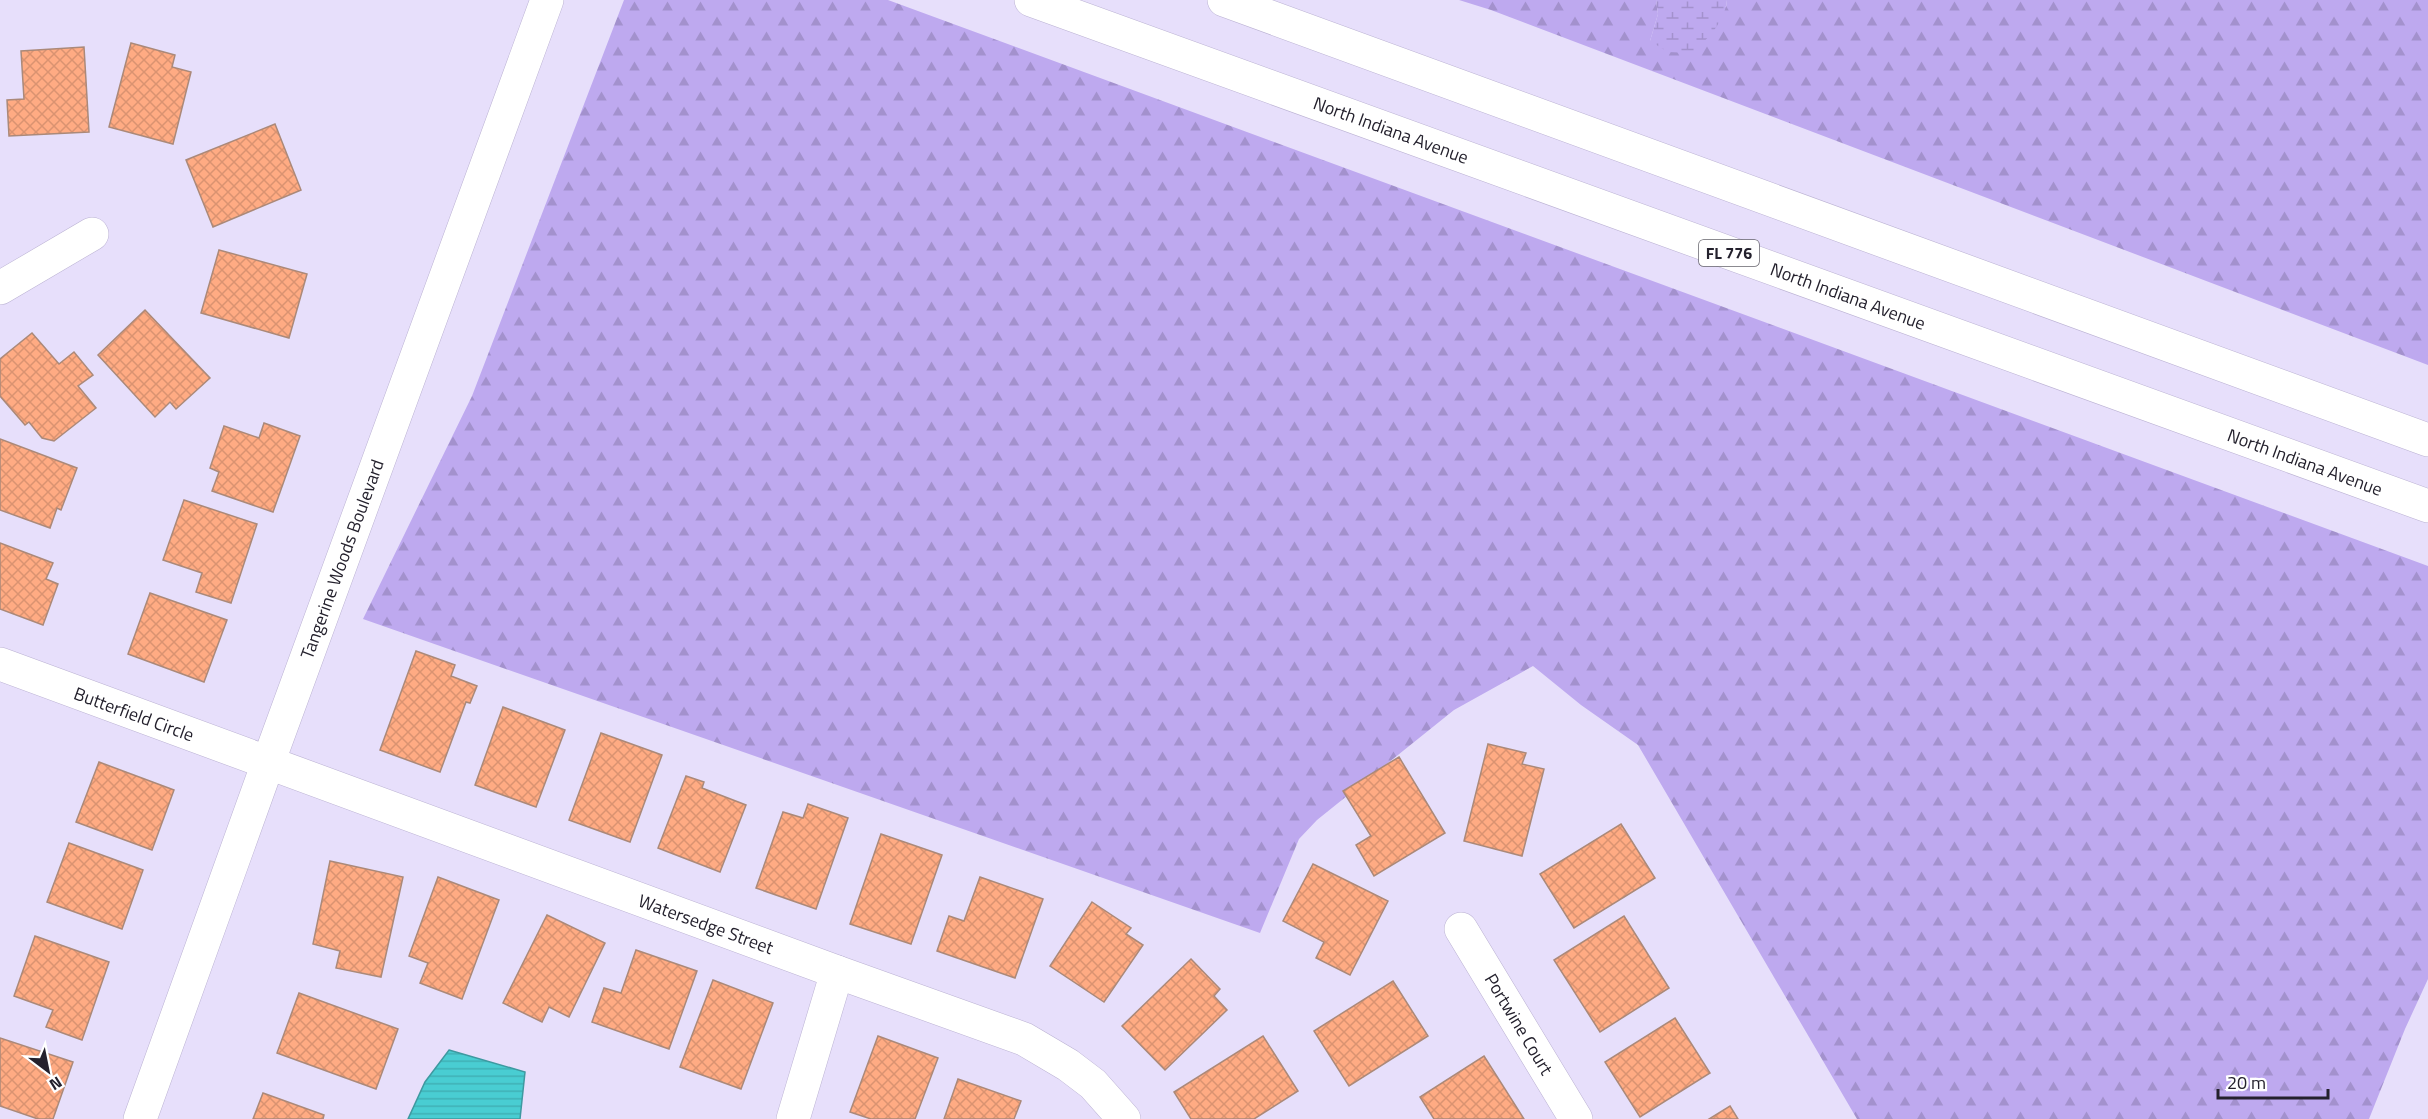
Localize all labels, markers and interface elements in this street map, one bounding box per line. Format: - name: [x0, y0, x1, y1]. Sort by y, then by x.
- street label: North Indiana Avenue: [1310, 89, 1472, 171]
- road number: FL 776: [1699, 240, 1759, 266]
- street label: North Indiana Avenue: [1767, 255, 1929, 337]
- street label: North Indiana Avenue: [2224, 421, 2386, 503]
- street label: Tangerine Woods Boulevard: [293, 455, 391, 663]
- street label: Butterfield Circle: [70, 680, 198, 748]
- street label: Watersedge Street: [635, 887, 778, 961]
- street label: Portwine Court: [1478, 968, 1560, 1080]
- north arrow: [18, 1041, 78, 1101]
- scale bar: [2218, 1062, 2328, 1100]
- text: 20 m: [2227, 1069, 2266, 1096]
- text: N: [45, 1071, 67, 1097]

